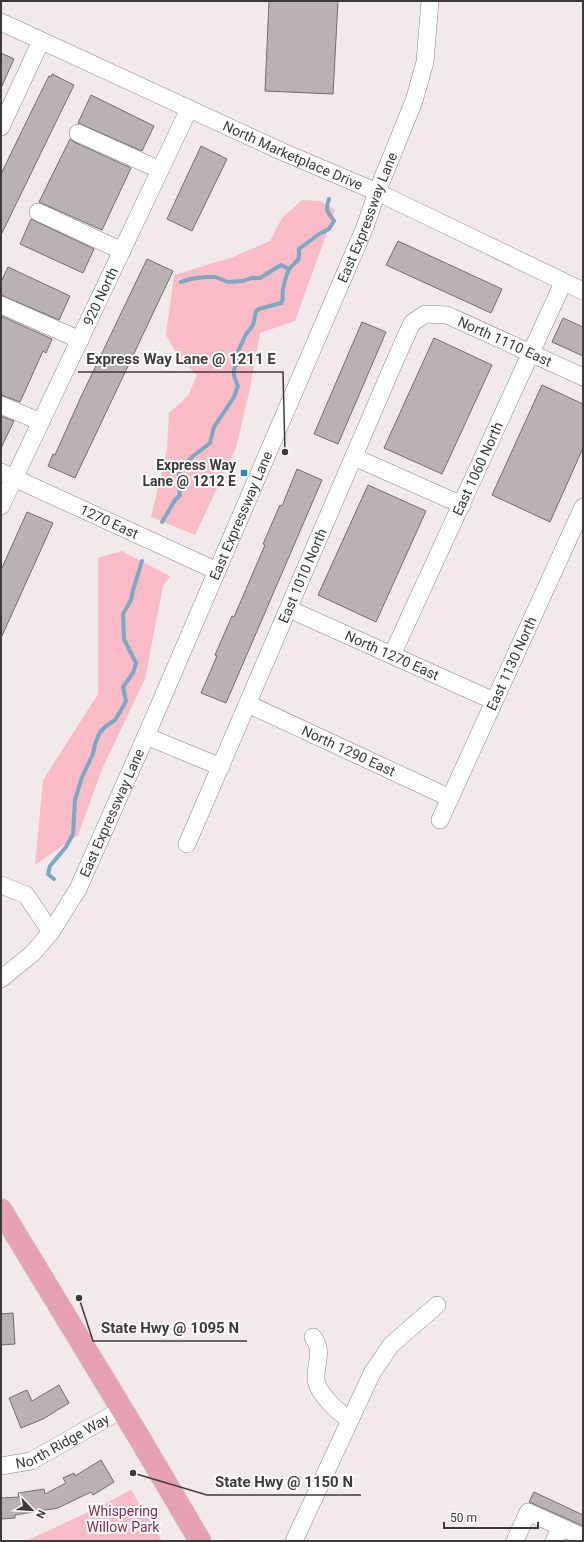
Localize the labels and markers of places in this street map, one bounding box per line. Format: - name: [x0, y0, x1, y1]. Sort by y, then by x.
- callout: Express Way Lane @ 1211 E: [78, 345, 283, 372]
- place label: Express Way Lane @ 1212 E: [143, 457, 237, 489]
- marker: Express Way Lane @ 1212 E: [239, 468, 249, 478]
- callout: State Hwy @ 1095 N: [93, 1314, 247, 1341]
- callout: State Hwy @ 1150 N: [207, 1468, 361, 1495]

